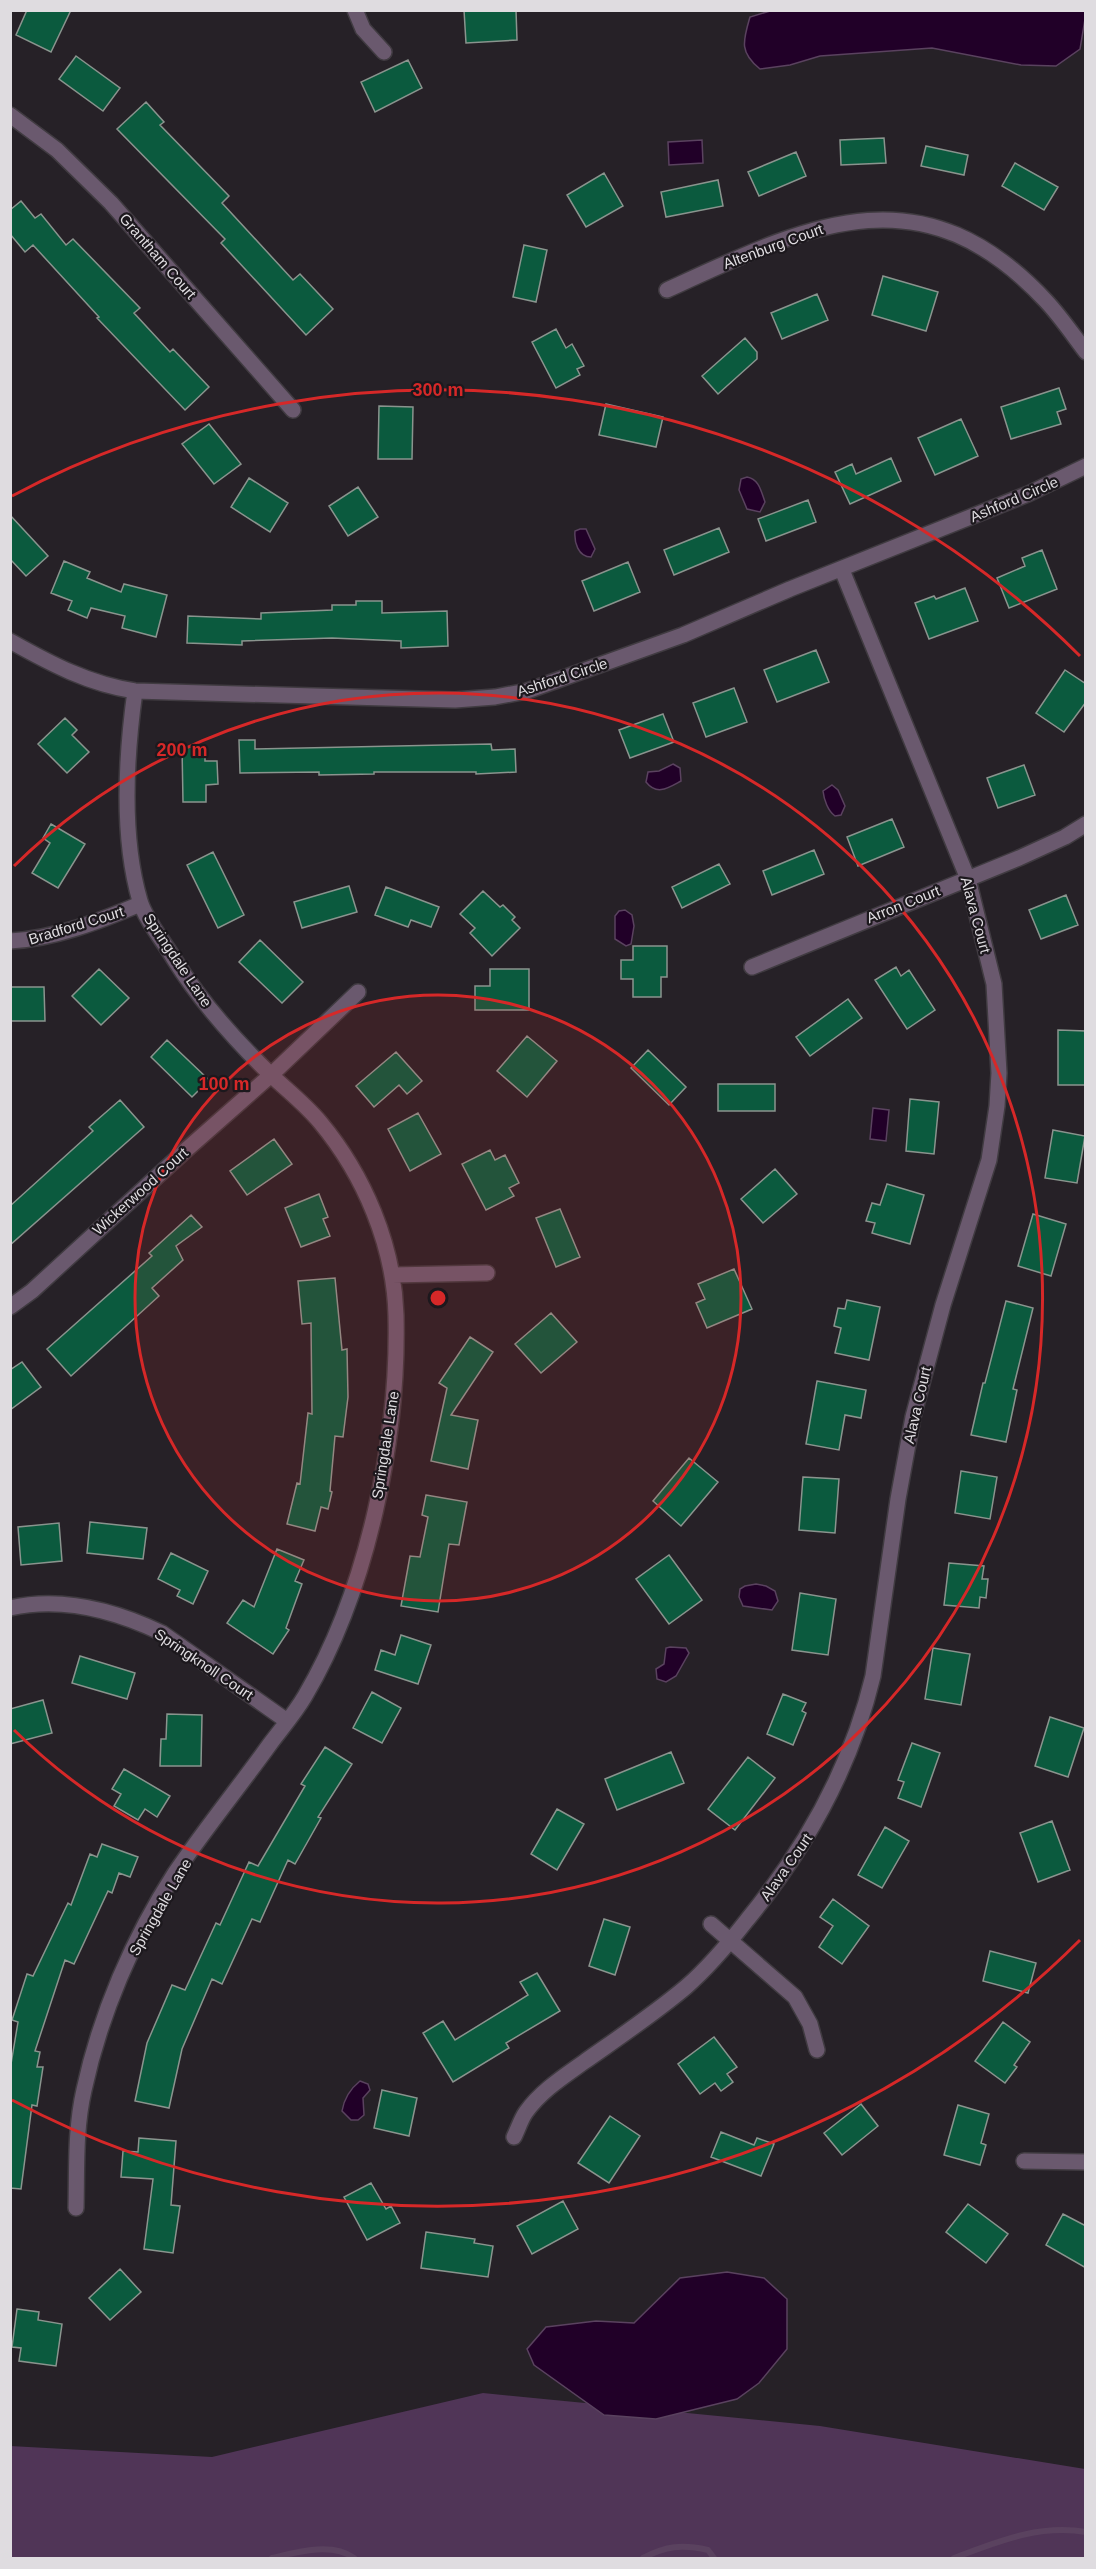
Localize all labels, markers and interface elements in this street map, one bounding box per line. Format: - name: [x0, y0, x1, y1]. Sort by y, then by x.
- street label: Grantham Court: [116, 210, 200, 303]
- street label: Altenburg Court: [721, 220, 826, 272]
- text: 300 m: [412, 380, 464, 400]
- street label: Ashford Circle: [967, 473, 1061, 525]
- street label: Ashford Circle: [515, 654, 609, 700]
- text: 200 m: [156, 740, 208, 760]
- street label: Alava Court: [958, 875, 995, 956]
- street label: Arron Court: [864, 881, 943, 926]
- street label: Bradford Court: [26, 902, 126, 948]
- street label: Springdale Lane: [140, 910, 216, 1010]
- text: 100 m: [198, 1074, 250, 1094]
- street label: Wickerwood Court: [89, 1143, 192, 1238]
- centre of rings: [428, 1288, 448, 1308]
- street label: Alava Court: [900, 1364, 934, 1445]
- street label: Springdale Lane: [368, 1390, 402, 1500]
- street label: Springknoll Court: [152, 1625, 257, 1704]
- street label: Alava Court: [757, 1829, 816, 1904]
- street label: Springdale Lane: [125, 1855, 195, 1959]

